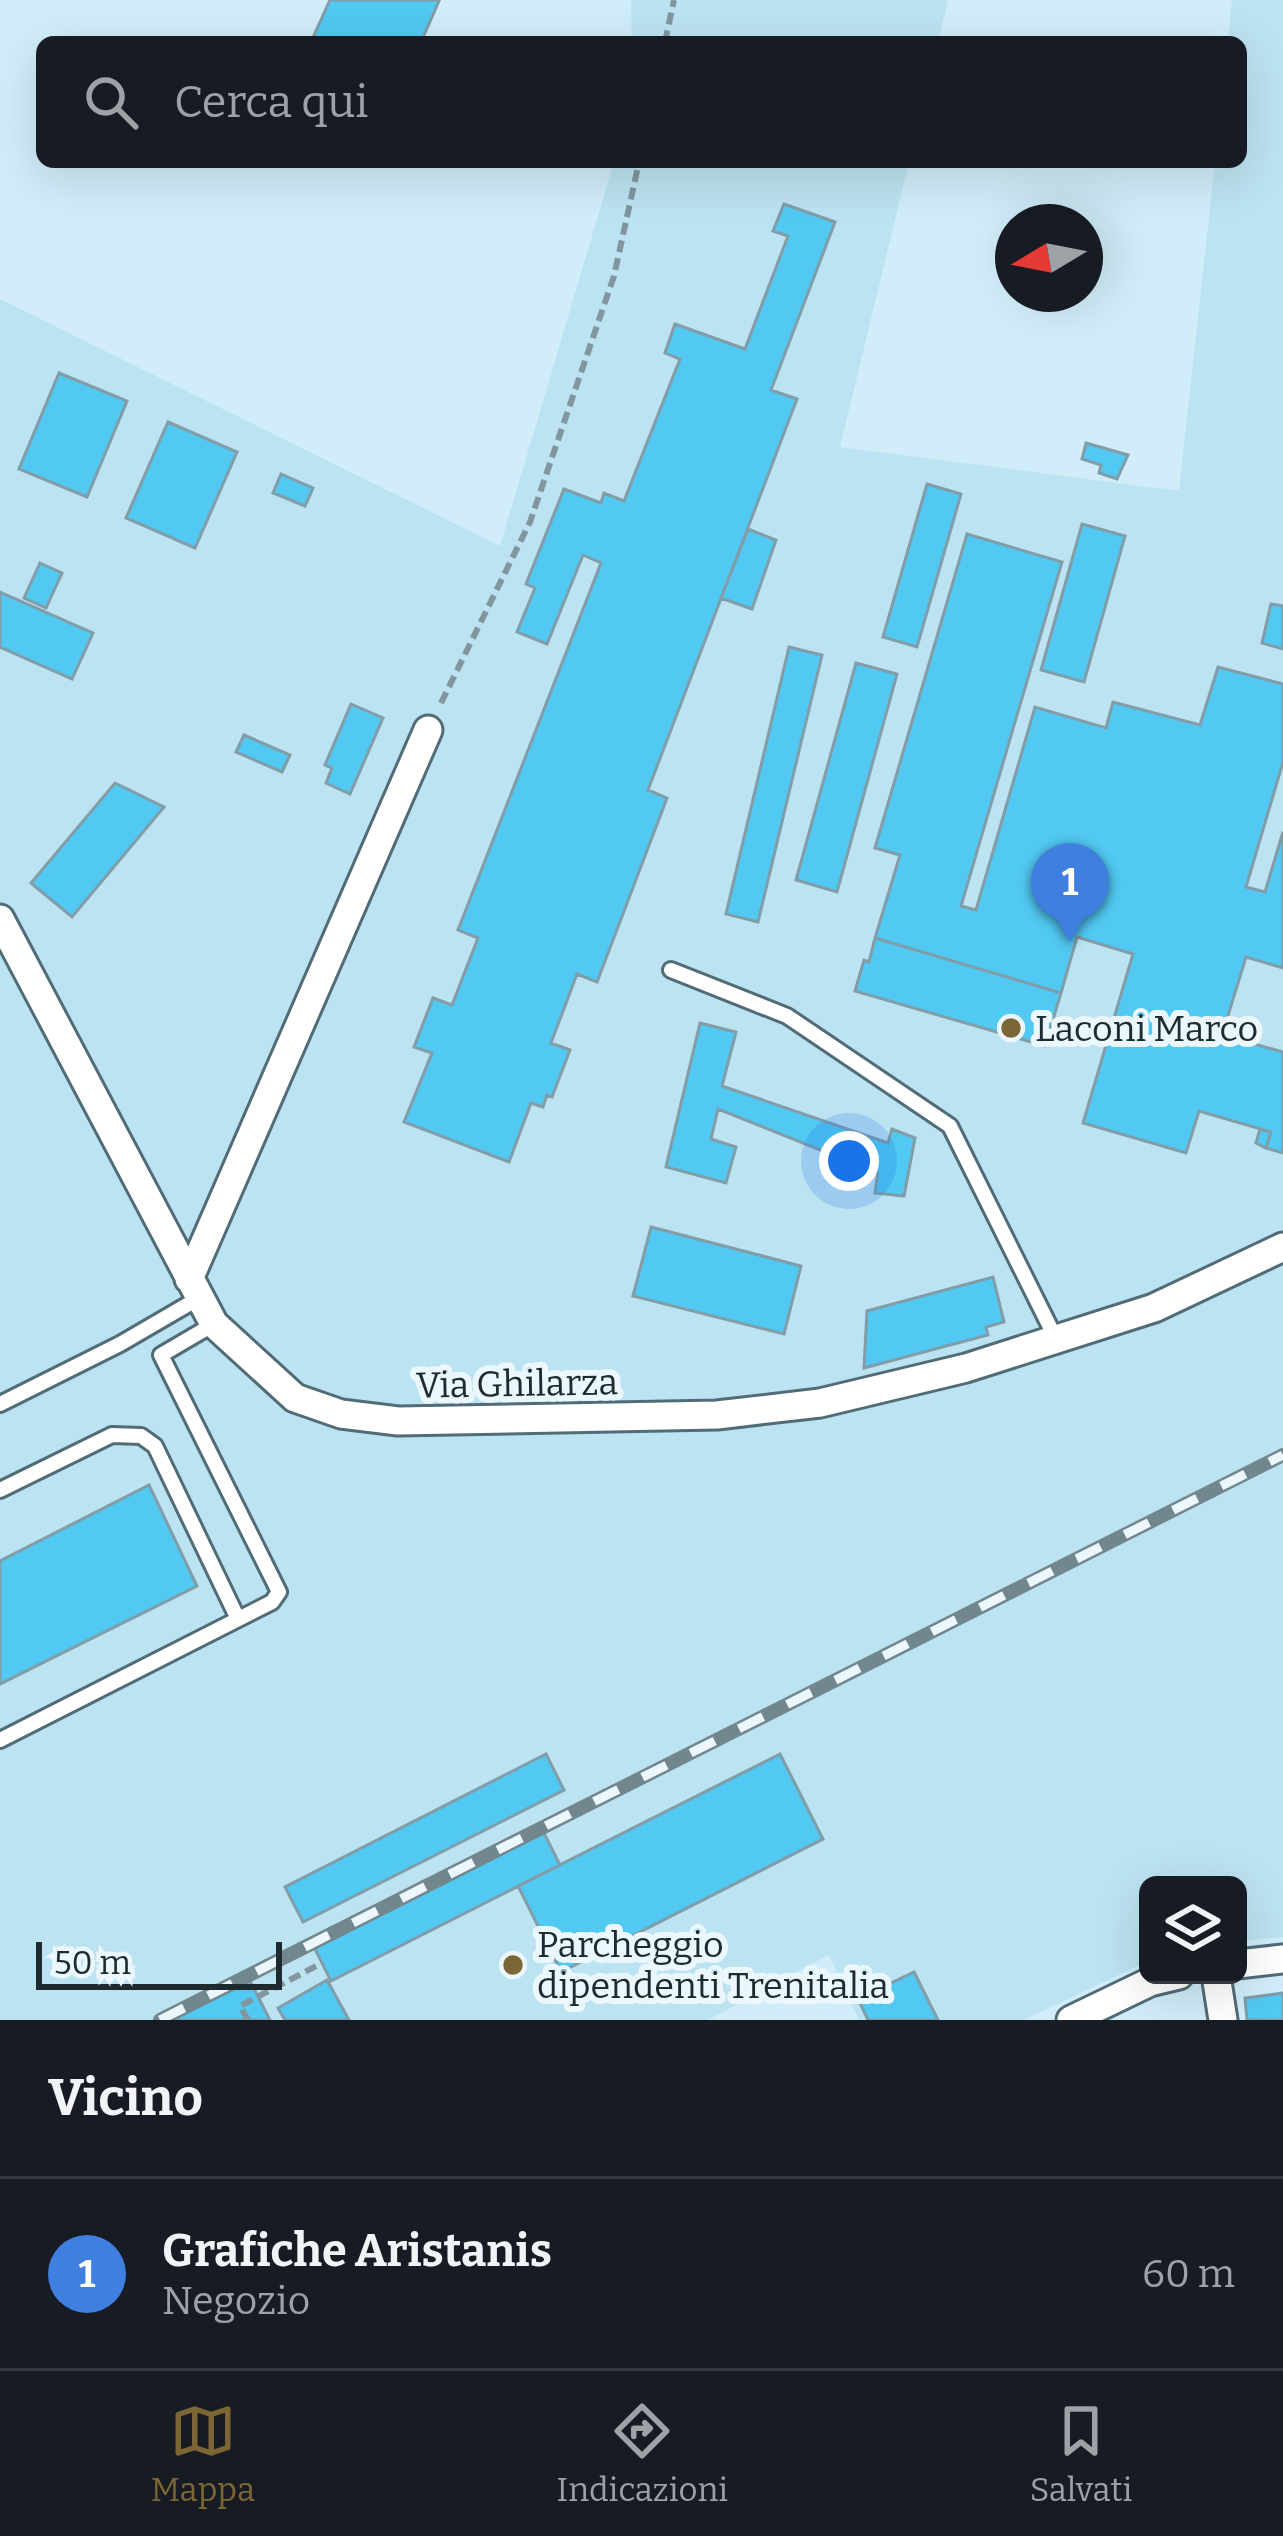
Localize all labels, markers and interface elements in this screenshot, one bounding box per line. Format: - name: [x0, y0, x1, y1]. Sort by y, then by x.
- search box: [36, 36, 1247, 168]
- icon: search: [78, 69, 144, 135]
- text: Cerca qui: [174, 75, 368, 129]
- north arrow: [995, 204, 1103, 312]
- pin: 1: [1031, 843, 1109, 942]
- place label: Laconi Marco: [1035, 1007, 1258, 1051]
- marker: Laconi Marco: [998, 1015, 1024, 1041]
- your location: [819, 1131, 879, 1191]
- street label: Via Ghilarza: [416, 1360, 619, 1408]
- map controls: [1139, 1876, 1247, 1984]
- button: layers: [1139, 1876, 1247, 1984]
- place label: Parcheggio dipendenti Trenitalia: [537, 1923, 889, 2008]
- scale bar: [36, 1936, 282, 1989]
- text: 50 m: [54, 1943, 131, 1983]
- marker: Parcheggio dipendenti Trenitalia: [500, 1952, 526, 1978]
- text: Vicino: [48, 2067, 203, 2129]
- text: Grafiche Aristanis: [162, 2224, 552, 2278]
- text: 1: [79, 2251, 95, 2297]
- text: 60 m: [1142, 2251, 1235, 2297]
- text: Negozio: [162, 2278, 310, 2324]
- tab: Mappa: [151, 2398, 255, 2510]
- tab: Indicazioni: [557, 2398, 728, 2510]
- tab: Salvati: [1030, 2398, 1132, 2510]

